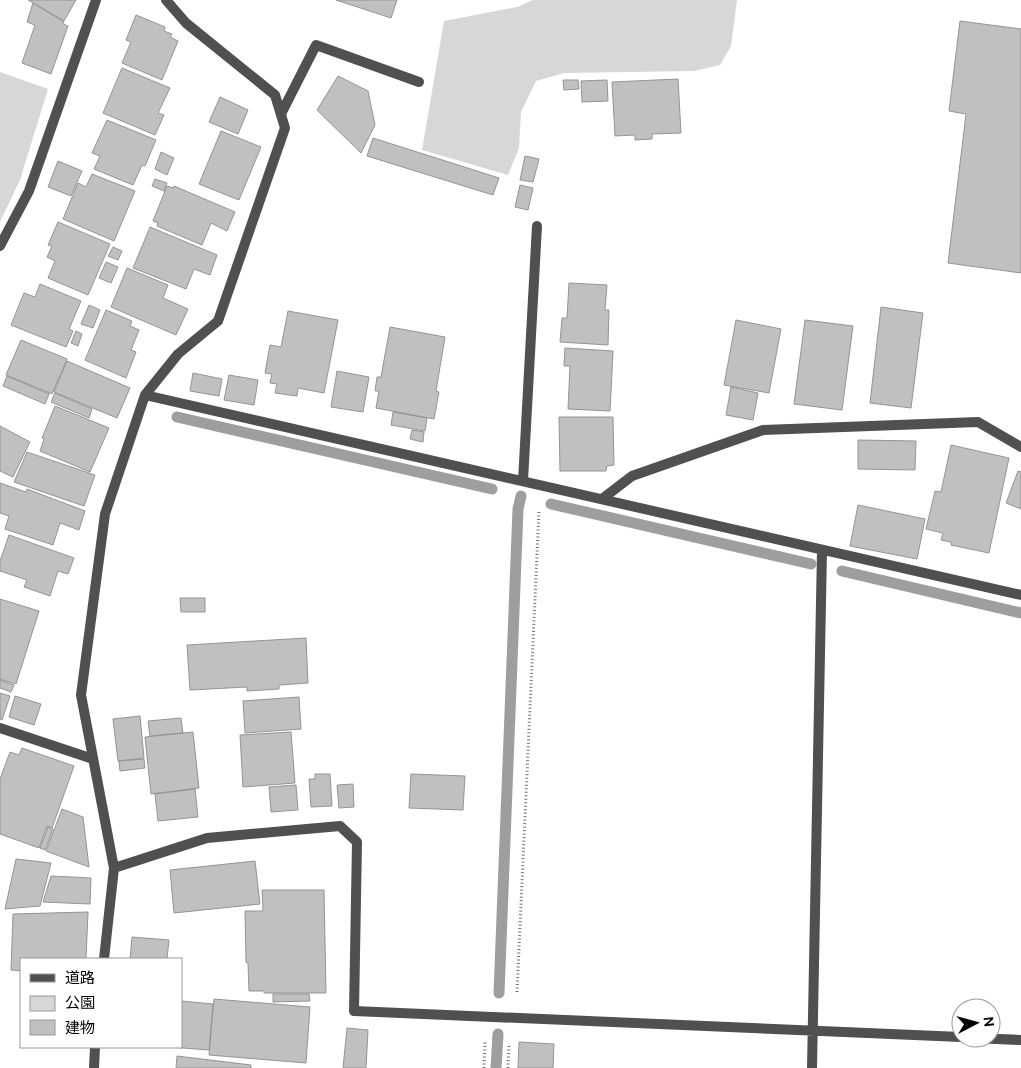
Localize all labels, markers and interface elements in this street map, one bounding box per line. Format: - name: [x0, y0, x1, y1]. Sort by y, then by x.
- legend: [20, 958, 182, 1048]
- text: 道路: [65, 969, 95, 986]
- text: 公園: [65, 994, 95, 1011]
- north arrow: [951, 998, 1001, 1048]
- text: N: [980, 1016, 997, 1028]
- text: 建物: [65, 1019, 95, 1036]

